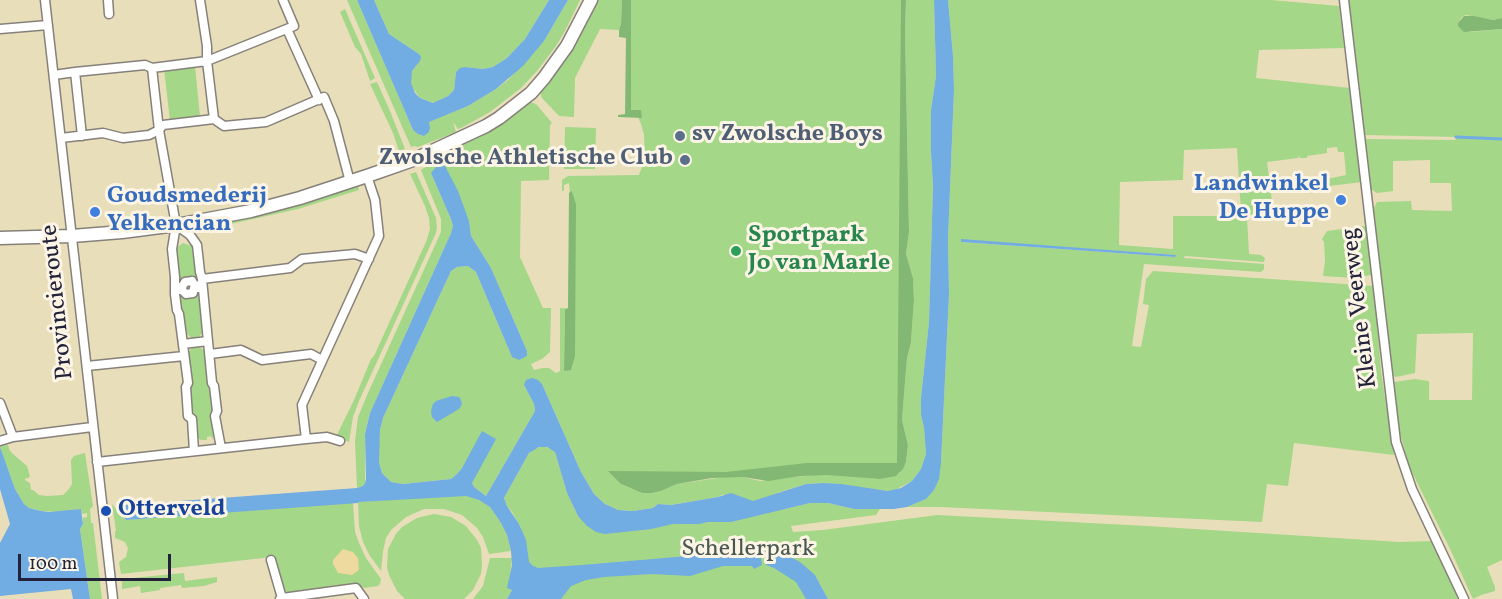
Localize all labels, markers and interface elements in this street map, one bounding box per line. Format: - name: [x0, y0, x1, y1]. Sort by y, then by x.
- place label: sv Zwolsche Boys: [692, 122, 883, 150]
- marker: sv Zwolsche Boys: [673, 129, 687, 143]
- place label: Zwolsche Athletische Club: [379, 146, 673, 174]
- marker: Zwolsche Athletische Club: [678, 153, 692, 167]
- place label: Landwinkel De Huppe: [1194, 172, 1329, 228]
- place label: Goudsmederij Yelkencian: [107, 184, 267, 240]
- marker: Landwinkel De Huppe: [1334, 193, 1348, 207]
- marker: Goudsmederij Yelkencian: [88, 205, 102, 219]
- street label: Provincieroute: [37, 223, 81, 381]
- place label: Sportpark Jo van Marle: [748, 223, 890, 279]
- street label: Kleine Veerweg: [1337, 226, 1385, 390]
- marker: Sportpark Jo van Marle: [729, 244, 743, 258]
- place label: Otterveld: [118, 497, 225, 525]
- marker: Otterveld: [99, 504, 113, 518]
- park label: Schellerpark: [681, 537, 815, 565]
- scale bar: [21, 542, 174, 580]
- text: 100 m: [29, 552, 78, 577]

